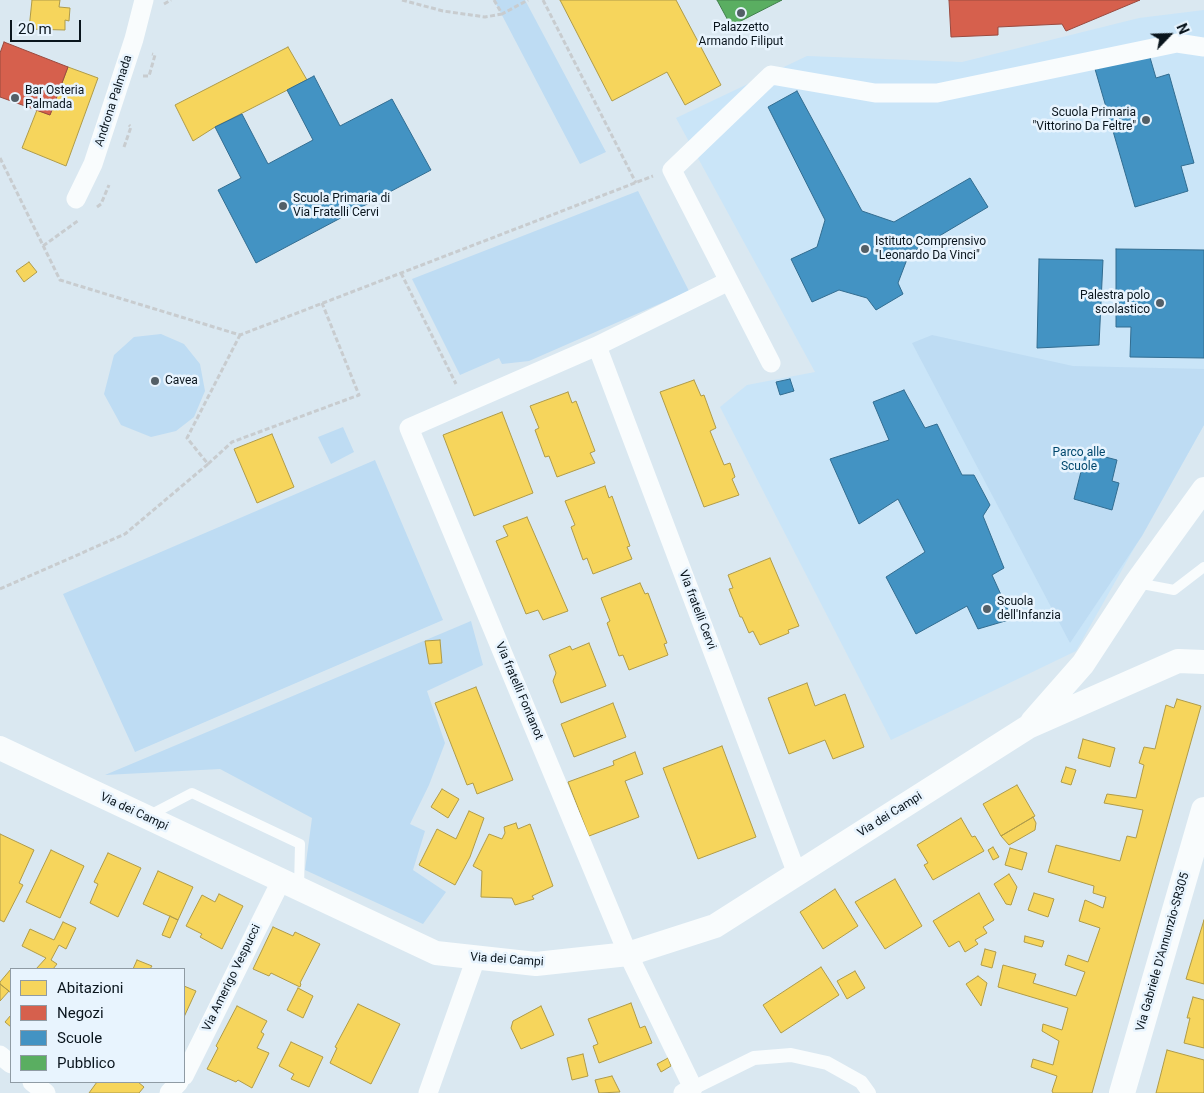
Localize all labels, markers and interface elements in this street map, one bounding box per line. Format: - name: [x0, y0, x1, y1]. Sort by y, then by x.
- marker: Palazzetto Armando Filiput: [735, 7, 747, 19]
- scale bar: [12, 10, 84, 42]
- north arrow: [1144, 10, 1194, 60]
- text: 20 m: [18, 20, 52, 38]
- place label: Palazzetto Armando Filiput: [699, 21, 783, 49]
- text: N: [1173, 21, 1192, 37]
- street label: Androna Palmada: [92, 53, 136, 149]
- place label: Bar Osteria Palmada: [25, 84, 84, 112]
- marker: Bar Osteria Palmada: [9, 92, 21, 104]
- place label: Scuola Primaria "Vittorino Da Feltre": [1032, 106, 1136, 134]
- marker: Scuola Primaria "Vittorino Da Feltre": [1140, 114, 1152, 126]
- place label: Scuola Primaria di Via Fratelli Cervi: [293, 192, 390, 220]
- marker: Scuola Primaria di Via Fratelli Cervi: [277, 200, 289, 212]
- place label: Istituto Comprensivo "Leonardo Da Vinci": [875, 235, 986, 263]
- marker: Istituto Comprensivo "Leonardo Da Vinci": [859, 243, 871, 255]
- place label: Palestra polo scolastico: [1080, 289, 1150, 317]
- marker: Palestra polo scolastico: [1154, 297, 1166, 309]
- place label: Cavea: [165, 374, 198, 388]
- marker: Cavea: [149, 375, 161, 387]
- park label: Parco alle Scuole: [1053, 446, 1105, 474]
- street label: Via fratelli Cervi: [675, 568, 719, 652]
- place label: Scuola dell'Infanzia: [997, 595, 1061, 623]
- marker: Scuola dell'Infanzia: [981, 603, 993, 615]
- street label: Via fratelli Fontanot: [492, 640, 546, 742]
- street label: Via dei Campi: [855, 789, 925, 841]
- street label: Via dei Campi: [98, 790, 170, 834]
- street label: Via Gabriele D'Annunzio-SR305: [1133, 871, 1193, 1033]
- street label: Via Amerigo Vespucci: [200, 922, 264, 1034]
- street label: Via dei Campi: [470, 950, 544, 970]
- legend: [10, 968, 185, 1083]
- text: Abitazioni: [57, 979, 124, 997]
- text: Negozi: [57, 1004, 104, 1022]
- text: Scuole: [57, 1029, 102, 1047]
- text: Pubblico: [57, 1054, 115, 1072]

